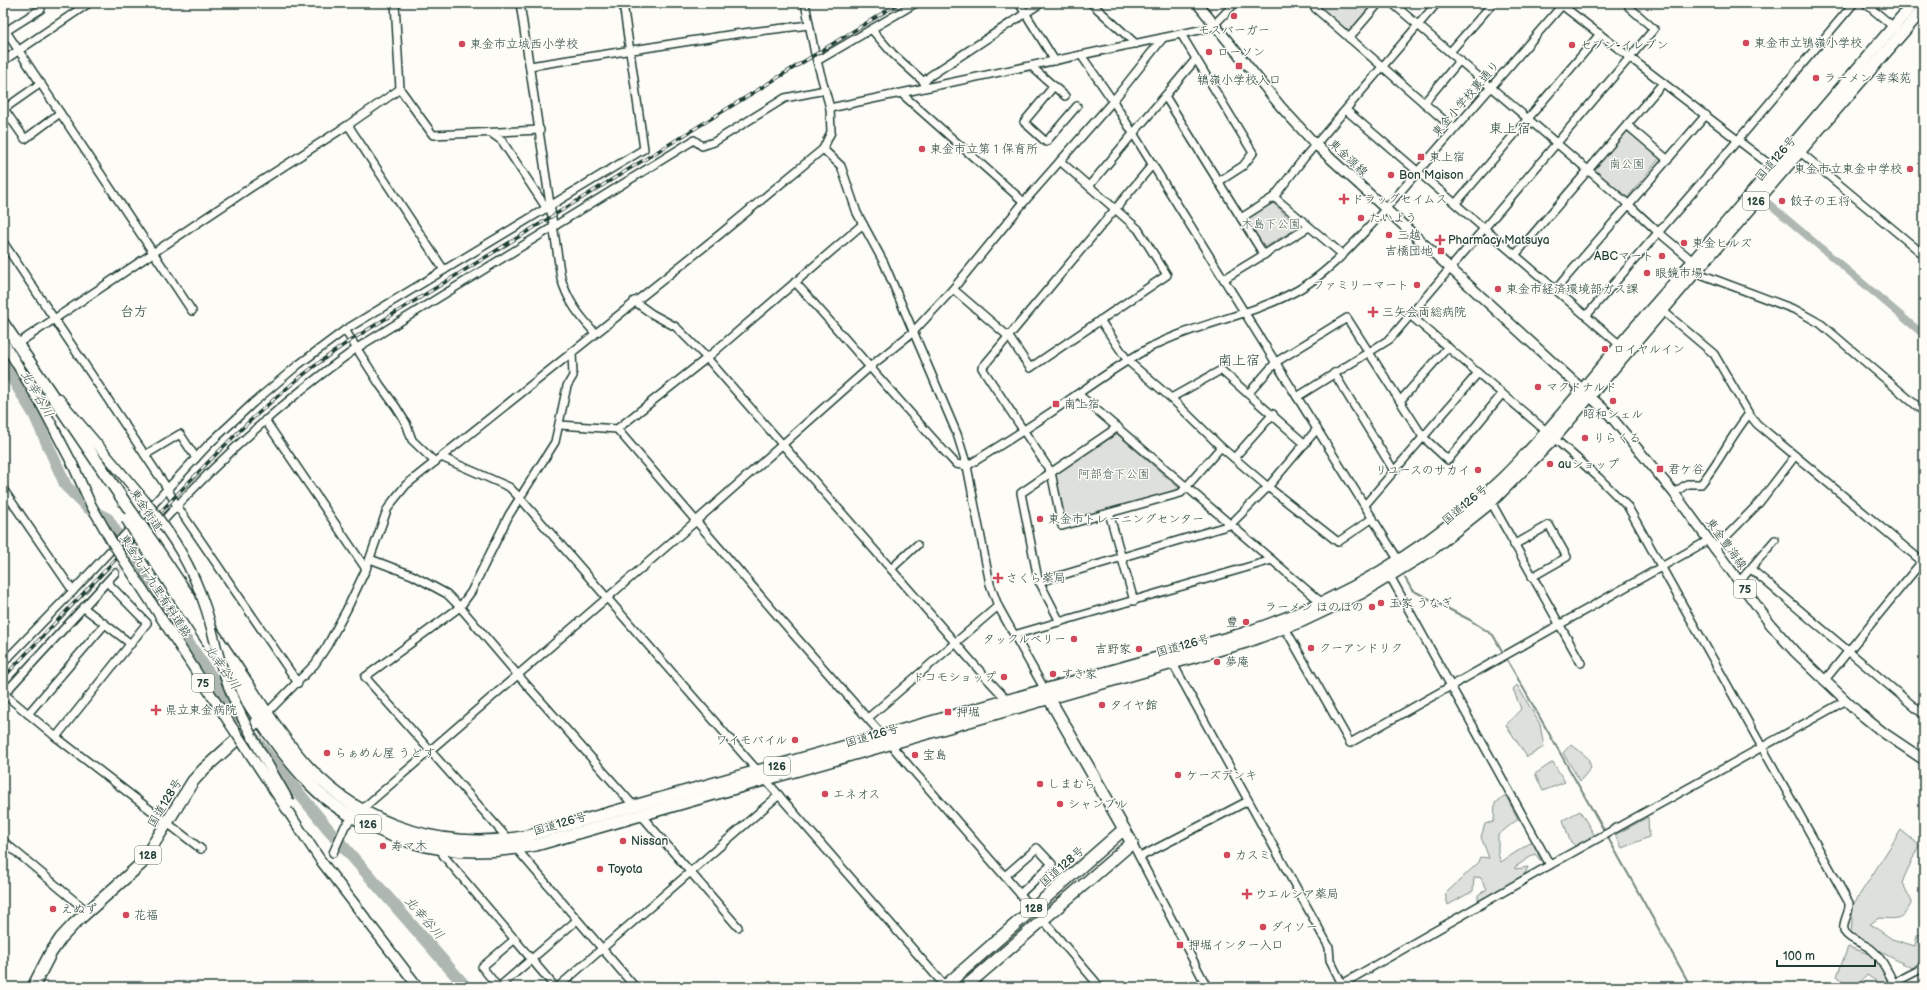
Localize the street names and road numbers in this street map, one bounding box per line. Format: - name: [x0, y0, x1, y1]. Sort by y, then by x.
- street label: 東金小学校裏通り: [1429, 58, 1503, 140]
- street label: 国道126号: [1752, 133, 1800, 185]
- street label: 東金源線: [1325, 136, 1371, 180]
- road number: 126: [1743, 192, 1769, 210]
- street label: 国道126号: [1439, 482, 1491, 528]
- street label: 東金街道: [126, 486, 166, 534]
- street label: 東金豊海線: [1702, 515, 1750, 573]
- street label: 東金九十九里有料道路: [116, 532, 194, 640]
- road number: 75: [1734, 580, 1756, 598]
- street label: 国道126号: [1154, 632, 1212, 660]
- road number: 75: [192, 674, 214, 692]
- street label: 国道126号: [843, 721, 901, 751]
- road number: 126: [764, 757, 790, 775]
- street label: 国道128号: [144, 776, 186, 830]
- street label: 国道126号: [531, 809, 589, 839]
- road number: 126: [355, 815, 381, 833]
- street label: 国道128号: [1036, 843, 1088, 891]
- road number: 128: [135, 846, 161, 864]
- road number: 128: [1021, 899, 1047, 917]

